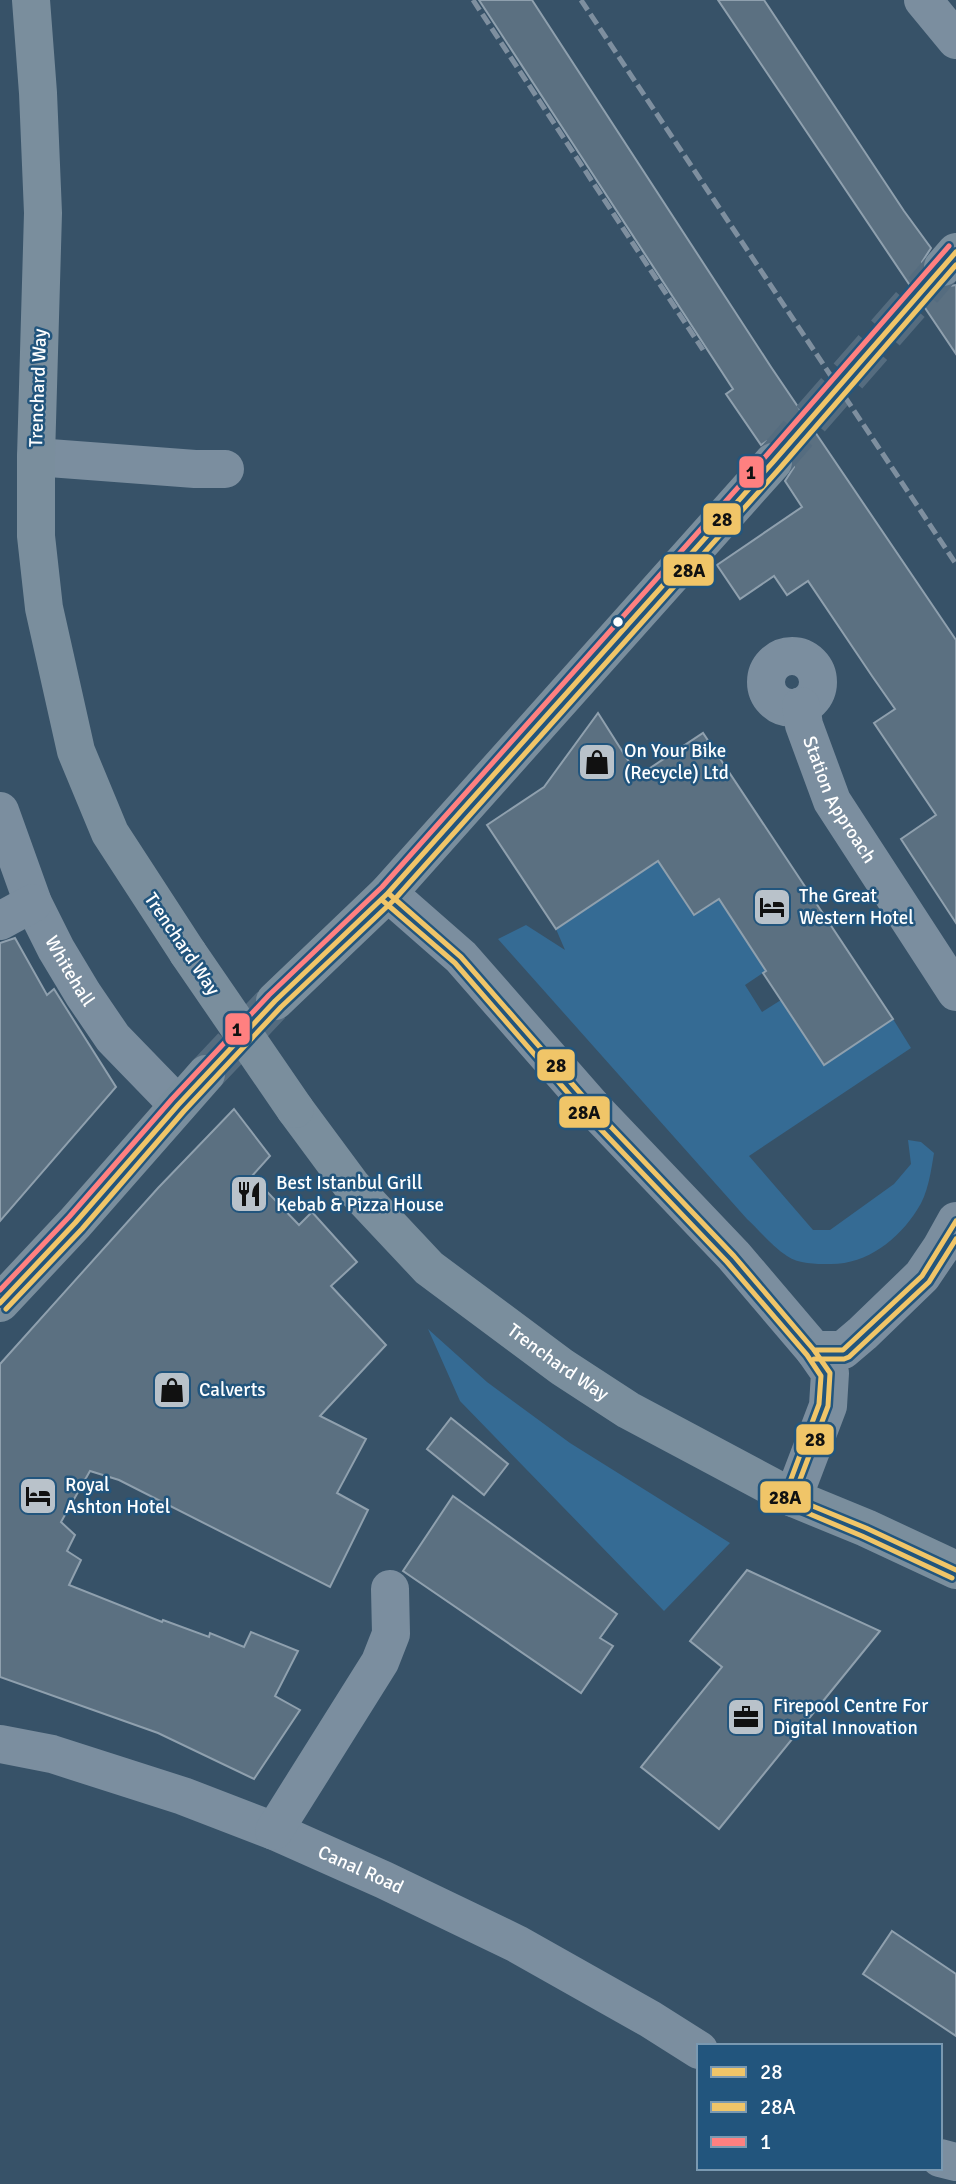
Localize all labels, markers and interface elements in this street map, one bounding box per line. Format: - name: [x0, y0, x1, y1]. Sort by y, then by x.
- street label: Trenchard Way: [24, 328, 52, 448]
- line badge: 1: [738, 455, 765, 489]
- text: 1: [746, 461, 756, 485]
- line badge: 28: [702, 502, 742, 536]
- text: 28: [712, 508, 732, 532]
- line badge: 28A: [662, 553, 715, 587]
- text: 28A: [673, 559, 705, 583]
- unlabelled marker: [611, 615, 625, 629]
- street label: Station Approach: [797, 733, 881, 868]
- place label: On Your Bike (Recycle) Ltd: [624, 739, 729, 785]
- shop icon: On Your Bike (Recycle) Ltd: [576, 741, 618, 783]
- place label: The Great Western Hotel: [799, 884, 914, 930]
- hotel icon: The Great Western Hotel: [751, 886, 793, 928]
- street label: Trenchard Way: [139, 888, 225, 1000]
- street label: Whitehall: [39, 932, 100, 1011]
- line badge: 1: [224, 1012, 251, 1046]
- text: 1: [232, 1018, 242, 1042]
- line badge: 28: [536, 1048, 576, 1082]
- text: 28: [546, 1054, 566, 1078]
- line badge: 28A: [558, 1095, 611, 1129]
- text: 28A: [568, 1101, 600, 1125]
- place label: Best Istanbul Grill Kebab & Pizza House: [276, 1171, 444, 1217]
- restaurant icon: Best Istanbul Grill Kebab & Pizza House: [228, 1173, 270, 1215]
- street label: Trenchard Way: [502, 1318, 613, 1406]
- shop icon: Calverts: [151, 1369, 193, 1411]
- place label: Calverts: [199, 1378, 266, 1402]
- line badge: 28: [795, 1423, 835, 1456]
- text: 28: [805, 1428, 825, 1452]
- place label: Royal Ashton Hotel: [65, 1473, 170, 1519]
- hotel icon: Royal Ashton Hotel: [17, 1475, 59, 1517]
- line badge: 28A: [759, 1480, 812, 1514]
- text: 28A: [769, 1486, 801, 1510]
- place label: Firepool Centre For Digital Innovation: [773, 1694, 928, 1740]
- office icon: Firepool Centre For Digital Innovation: [725, 1696, 767, 1738]
- street label: Canal Road: [314, 1840, 407, 1900]
- legend: [697, 2044, 942, 2170]
- text: 28: [760, 2059, 783, 2085]
- text: 28A: [760, 2094, 796, 2120]
- text: 1: [760, 2129, 771, 2155]

